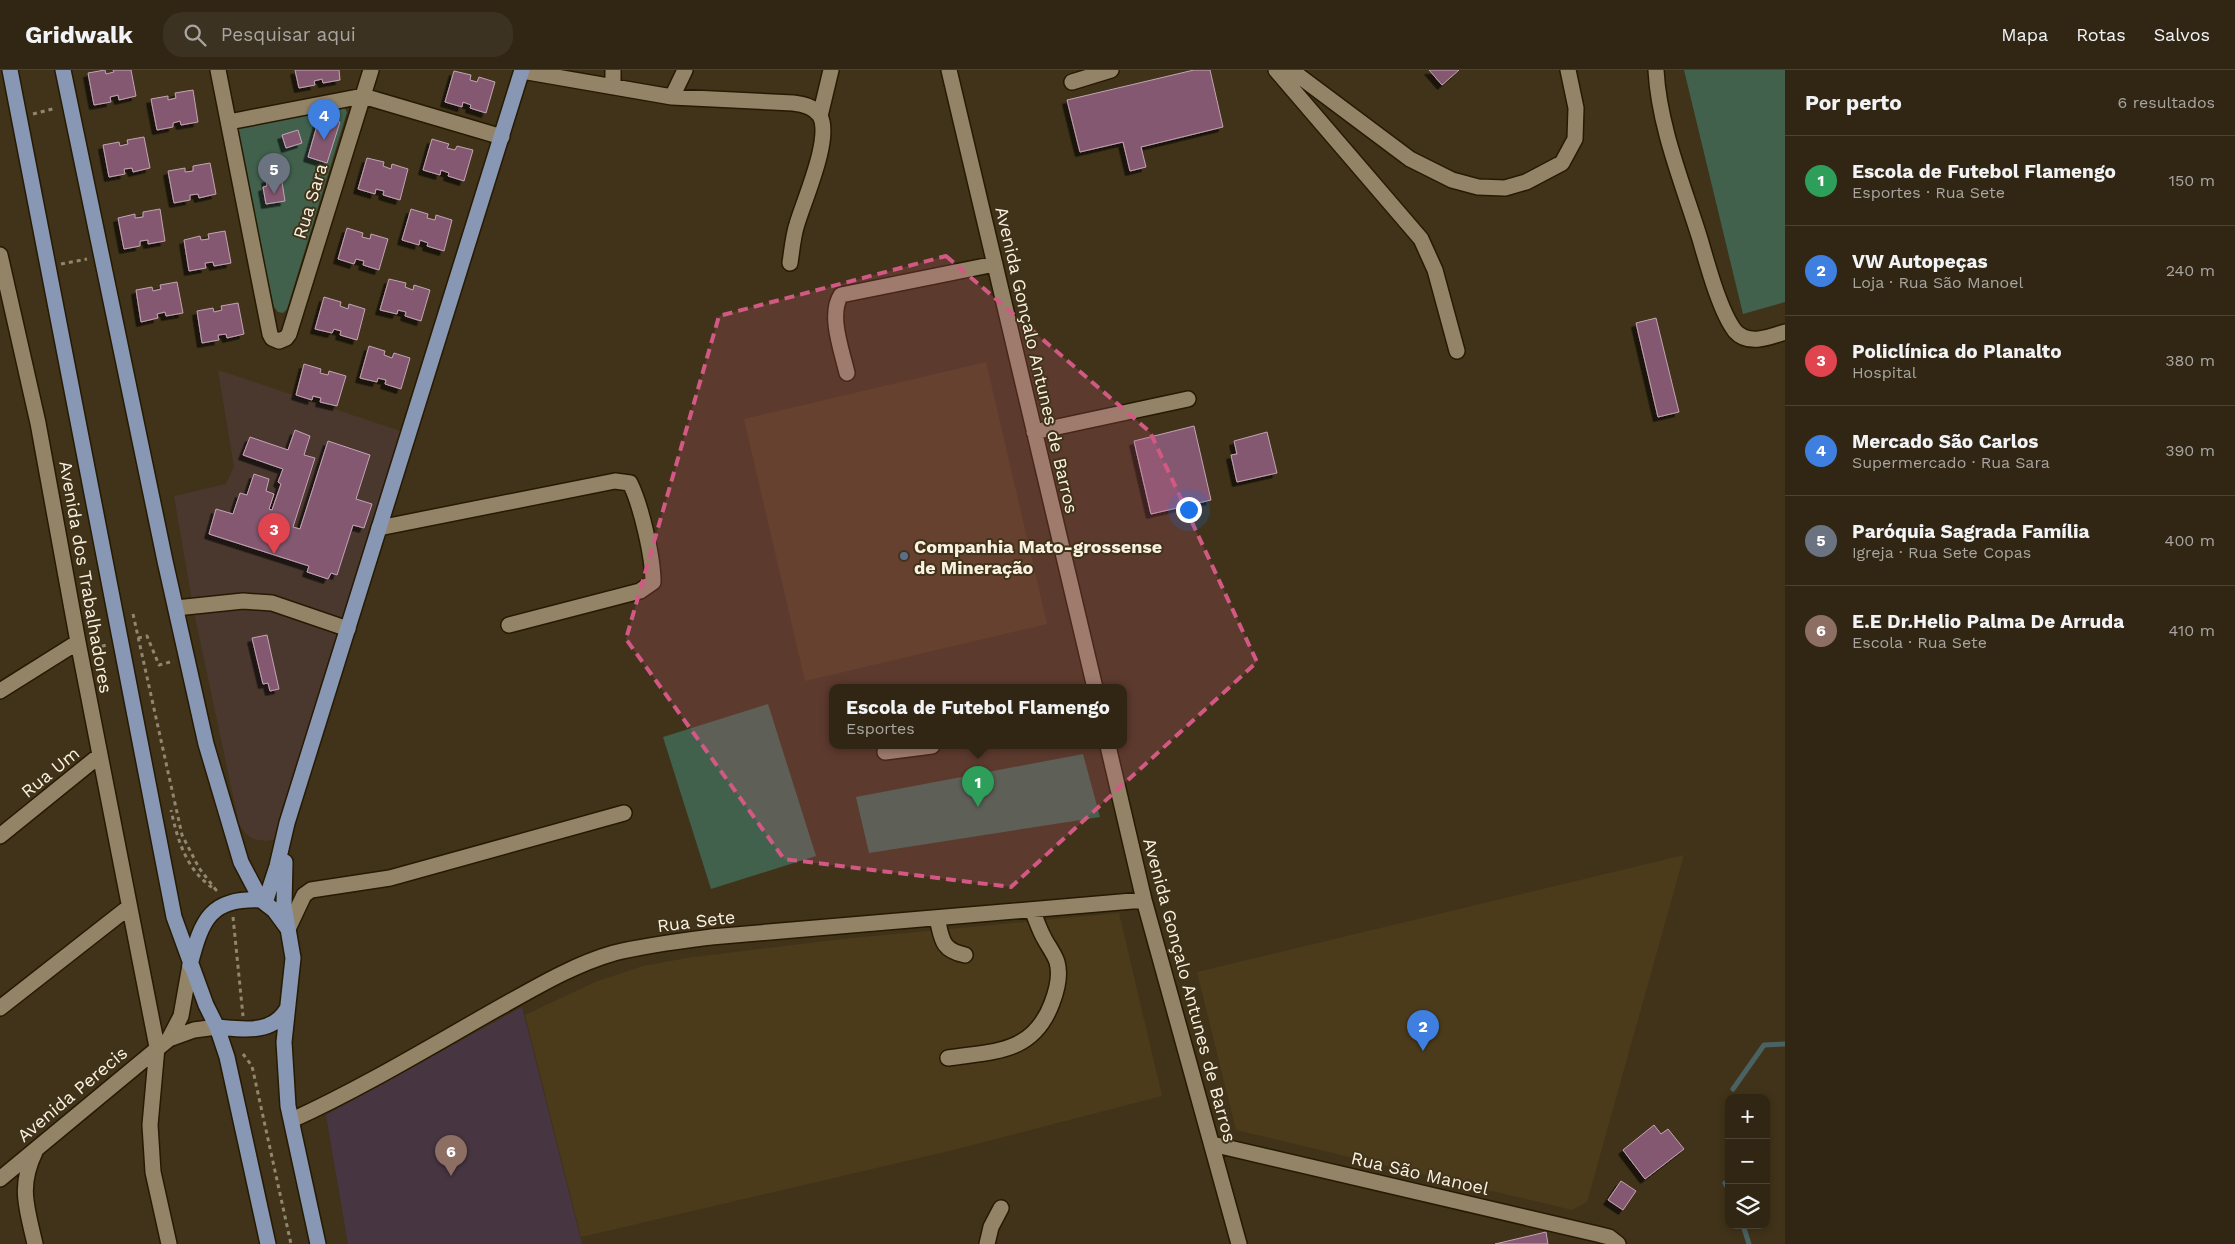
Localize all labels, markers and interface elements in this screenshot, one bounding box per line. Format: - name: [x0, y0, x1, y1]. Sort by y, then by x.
- search box: [163, 12, 513, 57]
- text: Gridwalk: [25, 21, 133, 49]
- icon: search: [181, 21, 209, 49]
- text: Pesquisar aqui: [221, 23, 356, 46]
- text: Mapa: [2001, 24, 2048, 45]
- text: Rotas: [2076, 24, 2126, 45]
- text: Salvos: [2154, 24, 2210, 45]
- text: Por perto: [1805, 90, 1902, 115]
- text: 6 resultados: [2118, 93, 2215, 112]
- pin: 4: [308, 99, 340, 140]
- pin: 5: [258, 153, 290, 194]
- text: Escola de Futebol Flamengo: [1852, 160, 2116, 183]
- street label: Rua Sara: [289, 161, 331, 241]
- text: 1: [1818, 171, 1824, 190]
- text: 150 m: [2169, 171, 2215, 190]
- text: Esportes · Rua Sete: [1852, 183, 2005, 202]
- street label: Avenida Gonçalo Antunes de Barros: [991, 205, 1083, 515]
- text: VW Autopeças: [1852, 250, 1988, 273]
- text: 2: [1816, 261, 1826, 280]
- text: 240 m: [2166, 261, 2215, 280]
- text: Loja · Rua São Manoel: [1852, 273, 2023, 292]
- text: Policlínica do Planalto: [1852, 340, 2062, 363]
- text: 3: [1816, 351, 1826, 370]
- text: 380 m: [2165, 351, 2215, 370]
- text: Hospital: [1852, 363, 1917, 382]
- text: Mercado São Carlos: [1852, 430, 2038, 453]
- text: 4: [1816, 441, 1826, 460]
- text: 390 m: [2165, 441, 2215, 460]
- text: Supermercado · Rua Sara: [1852, 453, 2050, 472]
- street label: Avenida dos Trabalhadores: [55, 459, 117, 695]
- your location: [1176, 497, 1202, 523]
- pin: 3: [258, 513, 290, 554]
- text: Paróquia Sagrada Família: [1852, 520, 2090, 543]
- text: 5: [1816, 531, 1826, 550]
- text: 400 m: [2165, 531, 2215, 550]
- place label: Companhia Mato-grossense de Mineração: [914, 536, 1162, 578]
- text: Igreja · Rua Sete Copas: [1852, 543, 2031, 562]
- marker: Companhia Mato-grossense de Mineração: [898, 550, 910, 562]
- text: E.E Dr.Helio Palma De Arruda: [1852, 610, 2124, 633]
- text: 6: [1816, 621, 1826, 640]
- text: 410 m: [2169, 621, 2215, 640]
- text: Escola · Rua Sete: [1852, 633, 1987, 652]
- popup: [829, 684, 1127, 749]
- text: Escola de Futebol Flamengo: [846, 696, 1110, 719]
- text: Esportes: [846, 719, 915, 738]
- street label: Rua Um: [17, 742, 83, 802]
- pin: 1: [962, 766, 994, 807]
- street label: Avenida Gonçalo Antunes de Barros: [1139, 836, 1241, 1144]
- street label: Rua Sete: [656, 906, 736, 936]
- pin: 2: [1407, 1010, 1439, 1051]
- street label: Avenida Perecis: [13, 1042, 131, 1146]
- map controls: [1725, 1094, 1770, 1229]
- button: +: [1725, 1094, 1770, 1139]
- pin: 6: [435, 1135, 467, 1176]
- button: −: [1725, 1139, 1770, 1184]
- street label: Rua São Manoel: [1349, 1147, 1491, 1199]
- button: layers: [1725, 1184, 1770, 1229]

